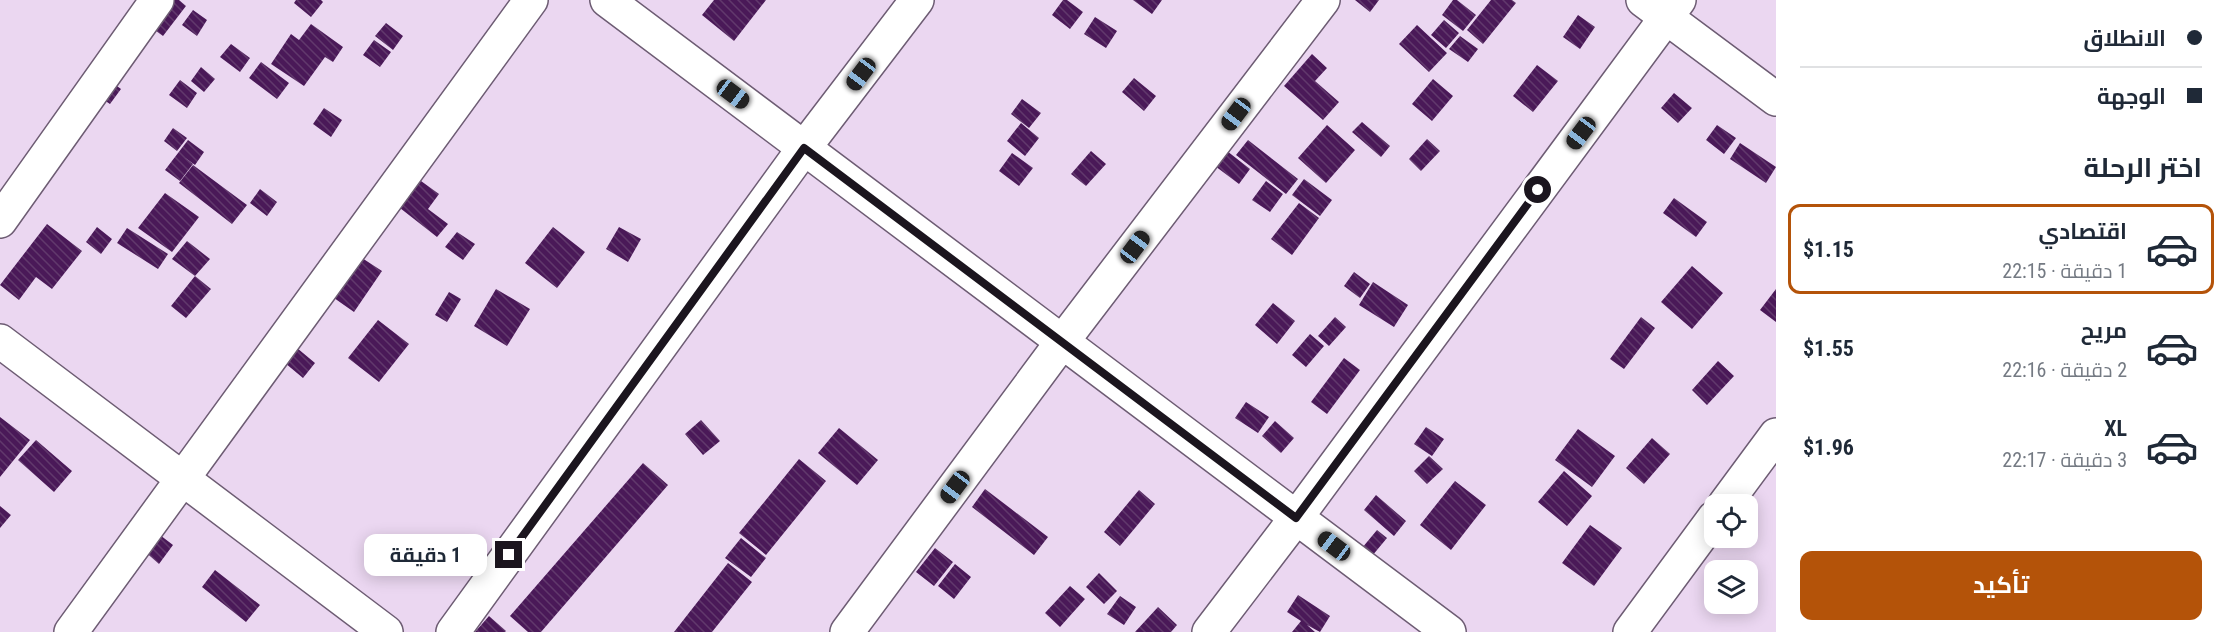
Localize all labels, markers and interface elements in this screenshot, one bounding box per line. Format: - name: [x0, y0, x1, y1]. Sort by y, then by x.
- text: الانطلاق: [2083, 26, 2166, 51]
- car: [843, 54, 879, 94]
- car: [713, 76, 753, 112]
- text: الوجهة: [2097, 84, 2166, 109]
- car: [1218, 94, 1254, 134]
- car: [1563, 113, 1599, 153]
- text: اختر الرحلة: [2084, 152, 2202, 184]
- route start: [1524, 176, 1551, 203]
- text: اقتصادي: [2038, 219, 2127, 244]
- icon: car: [2145, 222, 2199, 276]
- car: [1117, 227, 1153, 267]
- text: $1.15: [1803, 237, 1854, 262]
- text: 1 دقيقة · 22:15: [2002, 259, 2127, 283]
- text: مريح: [2081, 318, 2127, 343]
- icon: car: [2145, 321, 2199, 375]
- text: $1.55: [1803, 336, 1854, 361]
- text: 2 دقيقة · 22:16: [2002, 358, 2127, 382]
- text: XL: [2104, 416, 2127, 441]
- icon: car: [2145, 420, 2199, 474]
- text: $1.96: [1803, 435, 1854, 460]
- text: 3 دقيقة · 22:17: [2002, 448, 2127, 472]
- car: [937, 467, 973, 507]
- map controls: [1704, 494, 1758, 614]
- button: locate: [1704, 494, 1758, 548]
- car: [1314, 528, 1354, 564]
- callout: 1 دقيقة: [365, 534, 488, 576]
- route end: [495, 541, 522, 568]
- text: 1 دقيقة: [390, 543, 461, 567]
- button: تأكيد: [1800, 551, 2202, 620]
- button: layers: [1704, 560, 1758, 614]

